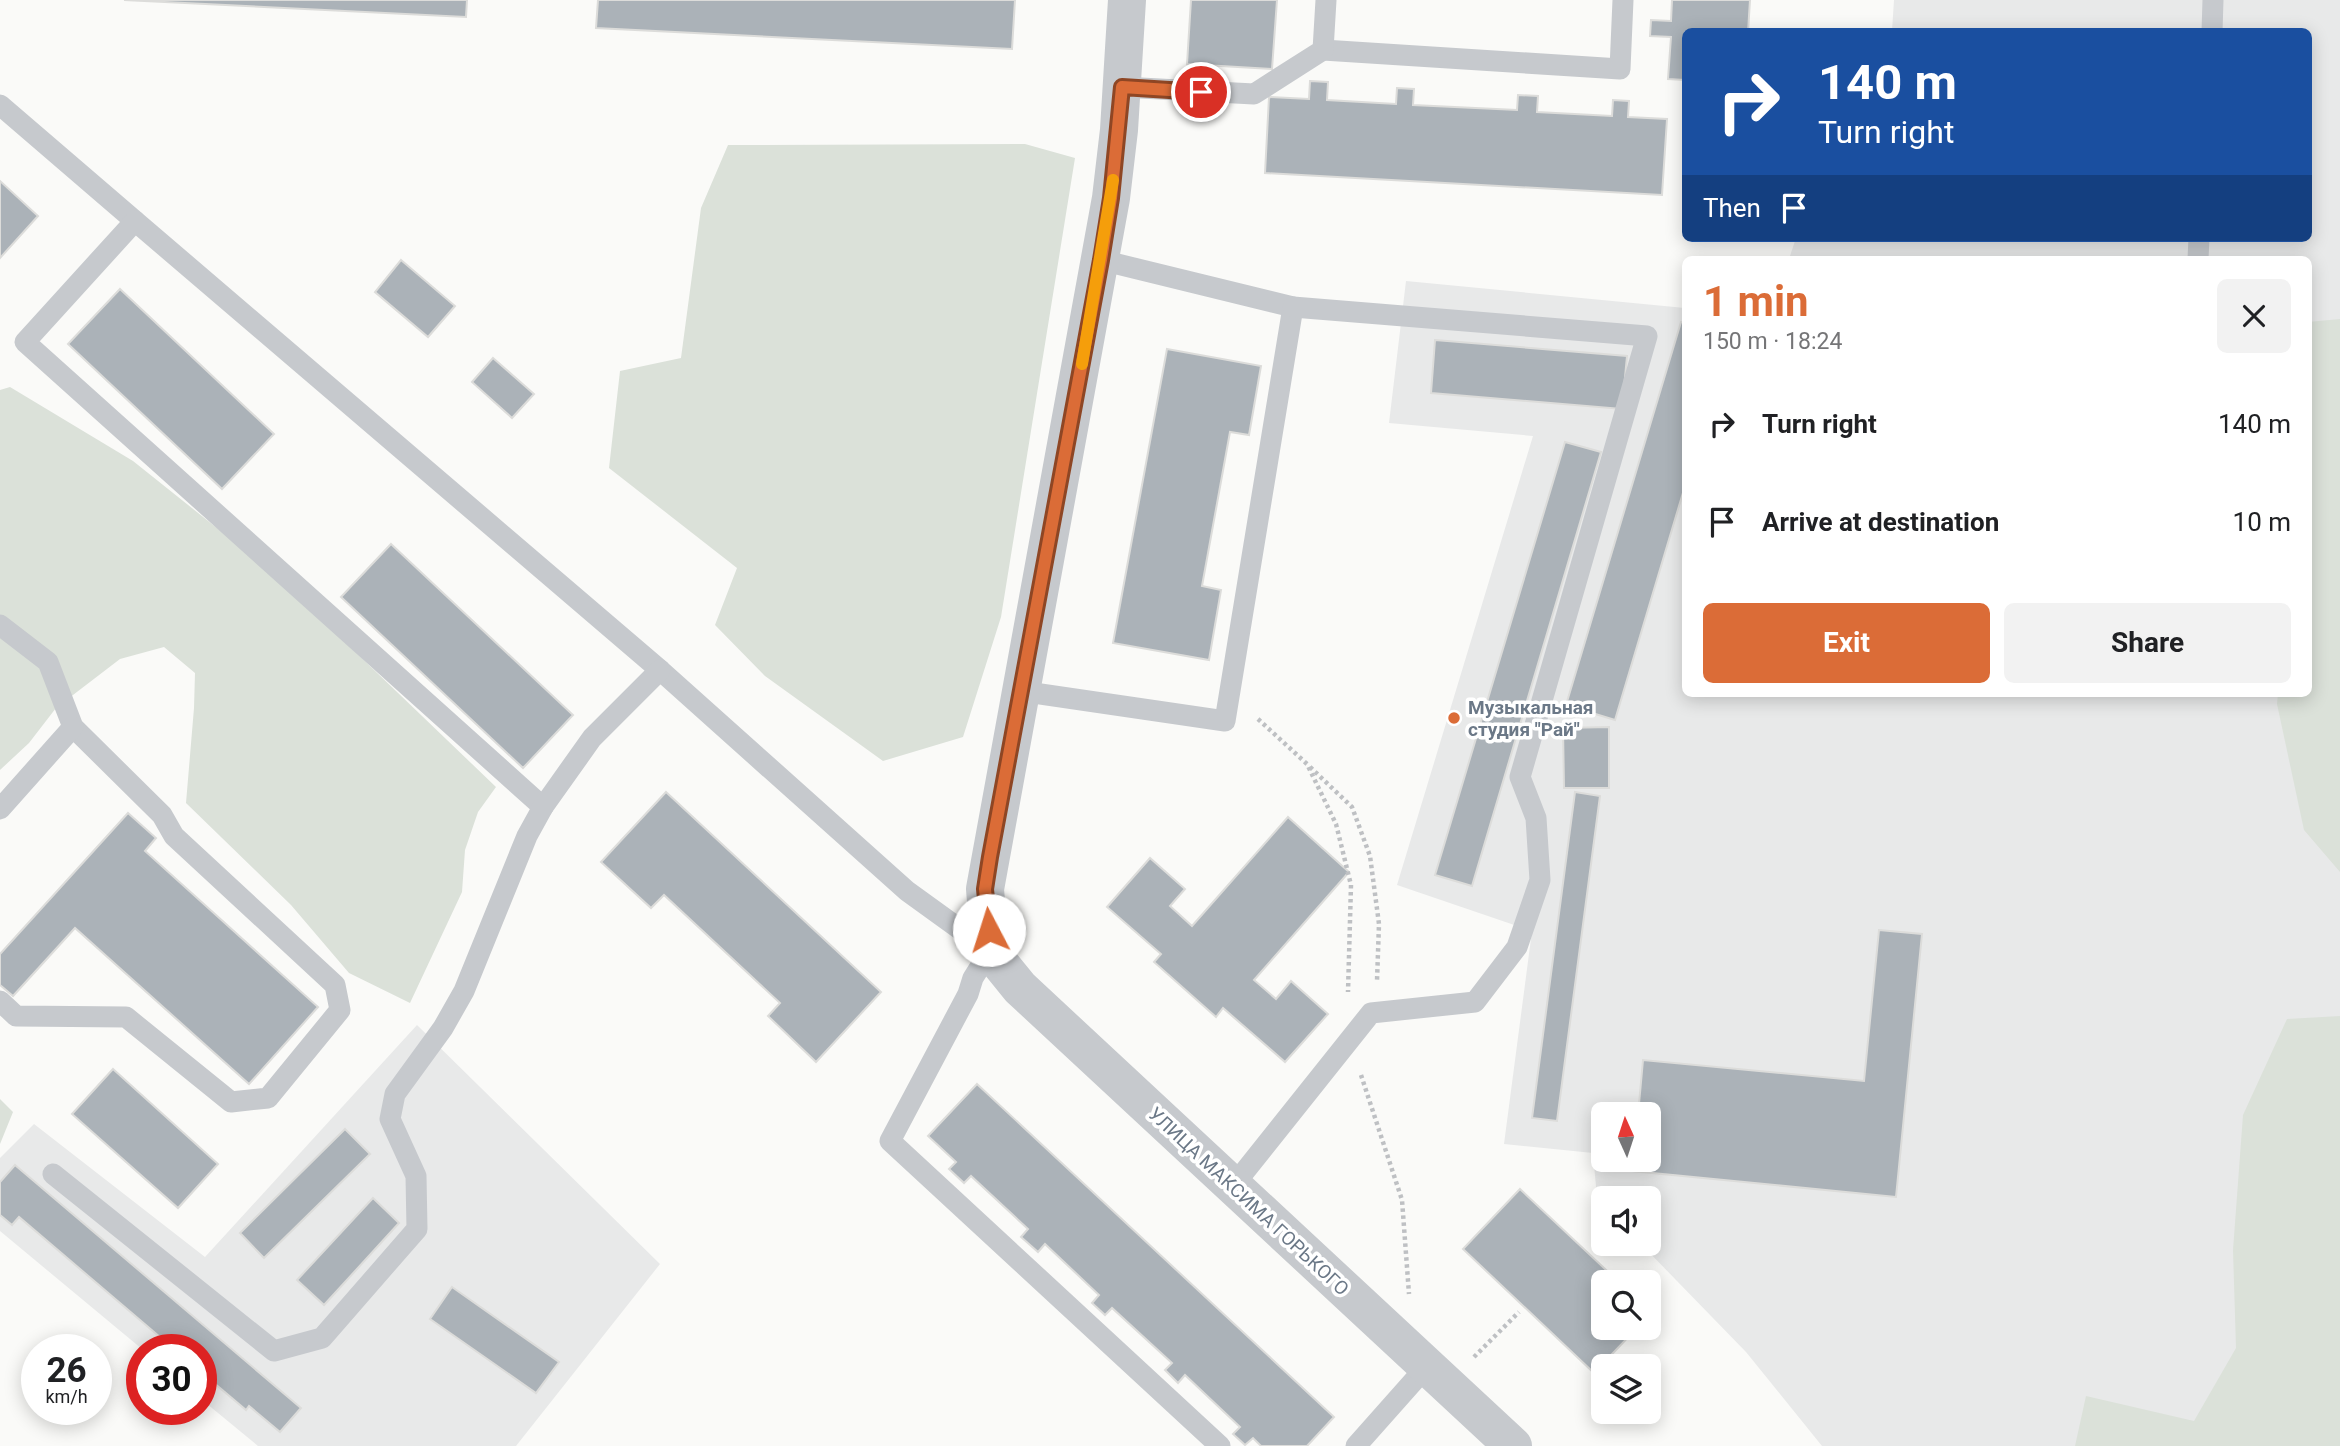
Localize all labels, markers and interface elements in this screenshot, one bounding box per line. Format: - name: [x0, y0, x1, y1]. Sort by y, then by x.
- text: 140 m: [1818, 54, 1957, 111]
- icon: right: [1703, 56, 1794, 147]
- pin: [1171, 62, 1231, 122]
- icon: arrive: [1182, 73, 1220, 111]
- text: Turn right: [1818, 113, 1954, 151]
- icon: arrive: [1775, 189, 1813, 227]
- text: Then: [1703, 193, 1761, 223]
- text: 1 min: [1703, 277, 1809, 326]
- button: close: [2217, 279, 2291, 353]
- text: 150 m · 18:24: [1703, 328, 1842, 355]
- icon: right: [1703, 405, 1741, 443]
- text: Turn right: [1762, 409, 1877, 439]
- text: 140 m: [2218, 409, 2291, 439]
- icon: arrive: [1703, 503, 1741, 541]
- text: Arrive at destination: [1762, 507, 1999, 537]
- text: 10 m: [2233, 507, 2291, 537]
- button: Exit: [1703, 603, 1990, 683]
- button: Share: [2004, 603, 2291, 683]
- place label: Музыкальная студия "Рай": [1468, 696, 1594, 741]
- marker: Музыкальная студия "Рай": [1446, 710, 1462, 726]
- position arrow: [952, 893, 1026, 967]
- street label: УЛИЦА МАКСИМА ГОРЬКОГО: [1144, 1102, 1354, 1300]
- north arrow: [1591, 1102, 1661, 1172]
- map controls: [1591, 1102, 1661, 1424]
- button: sound: [1591, 1186, 1661, 1256]
- button: search: [1591, 1270, 1661, 1340]
- speed limit sign: 30: [126, 1334, 217, 1425]
- text: 26: [46, 1350, 87, 1391]
- button: layers: [1591, 1354, 1661, 1424]
- text: km/h: [45, 1386, 88, 1407]

